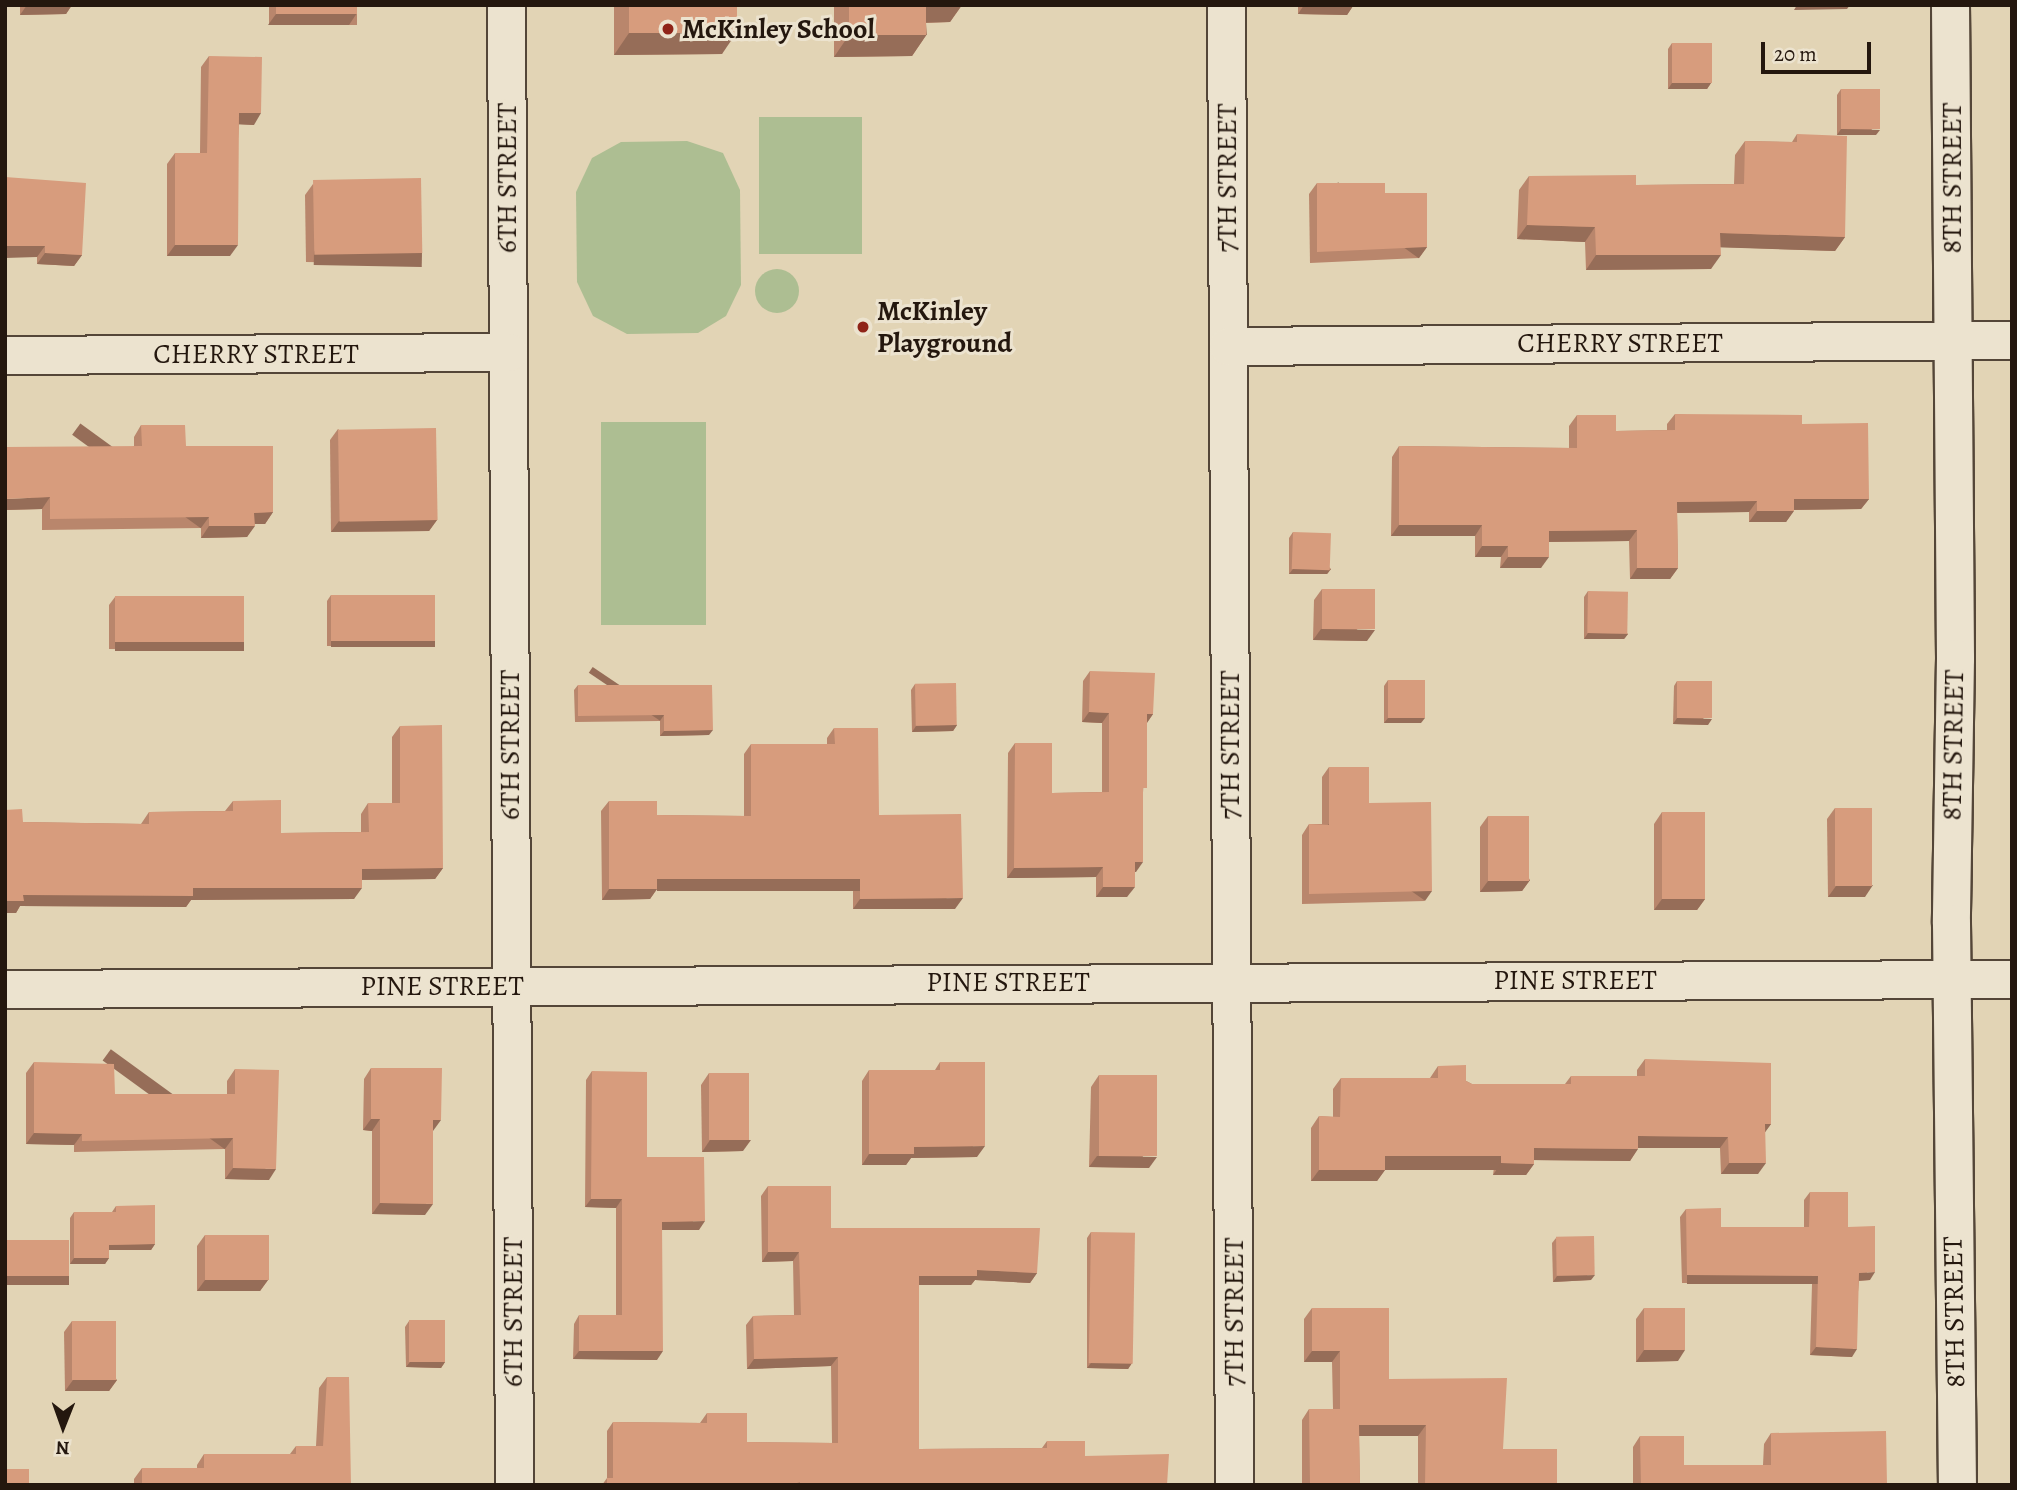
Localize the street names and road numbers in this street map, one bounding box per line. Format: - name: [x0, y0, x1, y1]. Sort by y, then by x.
- street label: 8TH STREET: [1935, 102, 1969, 254]
- street label: 6TH STREET: [490, 103, 524, 253]
- street label: 7TH STREET: [1210, 103, 1244, 253]
- street label: CHERRY STREET: [1517, 326, 1723, 360]
- street label: CHERRY STREET: [153, 337, 359, 371]
- street label: 8TH STREET: [1935, 669, 1971, 821]
- street label: 6TH STREET: [493, 670, 527, 820]
- street label: 7TH STREET: [1213, 670, 1247, 820]
- street label: PINE STREET: [1493, 963, 1657, 997]
- street label: PINE STREET: [926, 965, 1090, 999]
- street label: PINE STREET: [360, 969, 524, 1003]
- street label: 8TH STREET: [1936, 1236, 1972, 1388]
- street label: 6TH STREET: [496, 1237, 530, 1387]
- street label: 7TH STREET: [1217, 1237, 1251, 1387]

